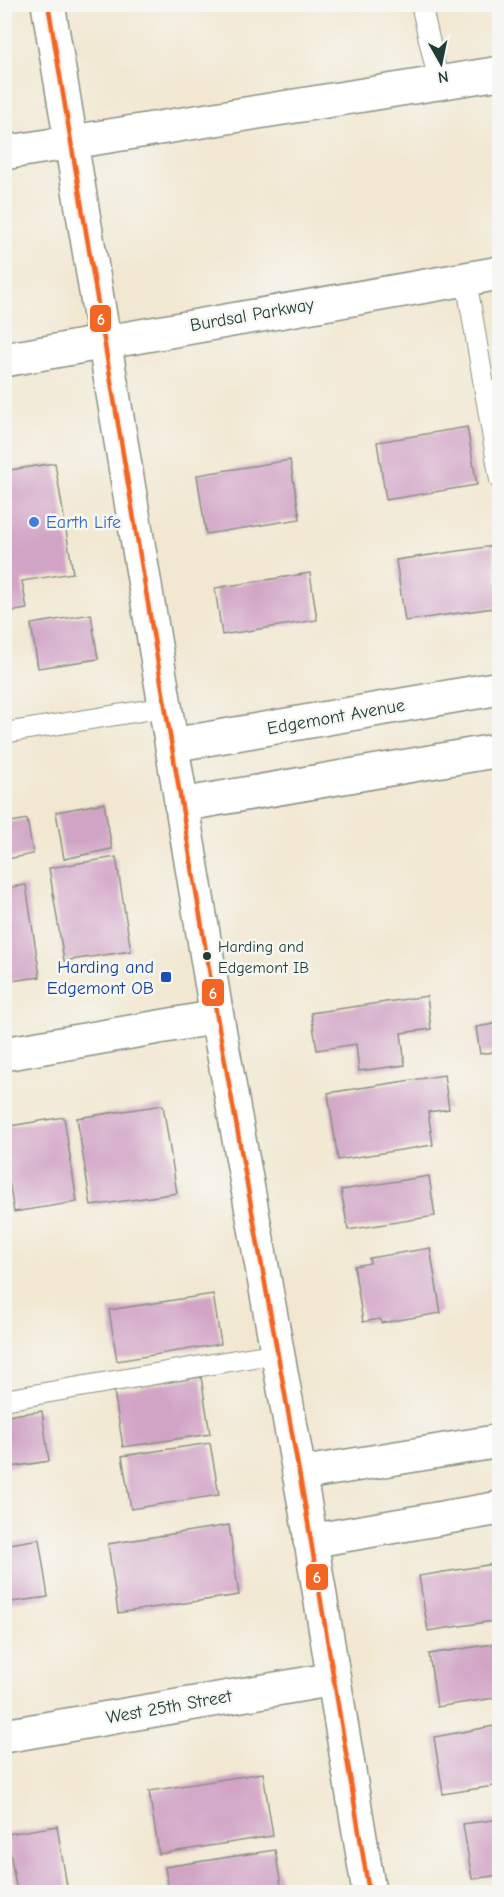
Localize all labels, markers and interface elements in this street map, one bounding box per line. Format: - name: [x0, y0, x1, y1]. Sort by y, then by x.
- north arrow: [411, 33, 471, 93]
- text: N: [437, 67, 450, 87]
- street label: Burdsal Parkway: [188, 294, 317, 336]
- line badge: 6: [89, 304, 112, 333]
- text: 6: [97, 311, 105, 329]
- place label: Earth Life: [46, 512, 121, 533]
- marker: Earth Life: [27, 515, 41, 529]
- street label: Edgemont Avenue: [266, 695, 406, 739]
- place label: Harding and Edgemont IB: [218, 938, 309, 977]
- marker: Harding and Edgemont IB: [201, 950, 213, 962]
- place label: Harding and Edgemont OB: [47, 957, 154, 999]
- marker: Harding and Edgemont OB: [159, 970, 173, 984]
- line badge: 6: [201, 978, 225, 1007]
- text: 6: [209, 985, 217, 1003]
- line badge: 6: [305, 1563, 329, 1591]
- text: 6: [313, 1569, 321, 1587]
- street label: West 25th Street: [105, 1685, 234, 1728]

